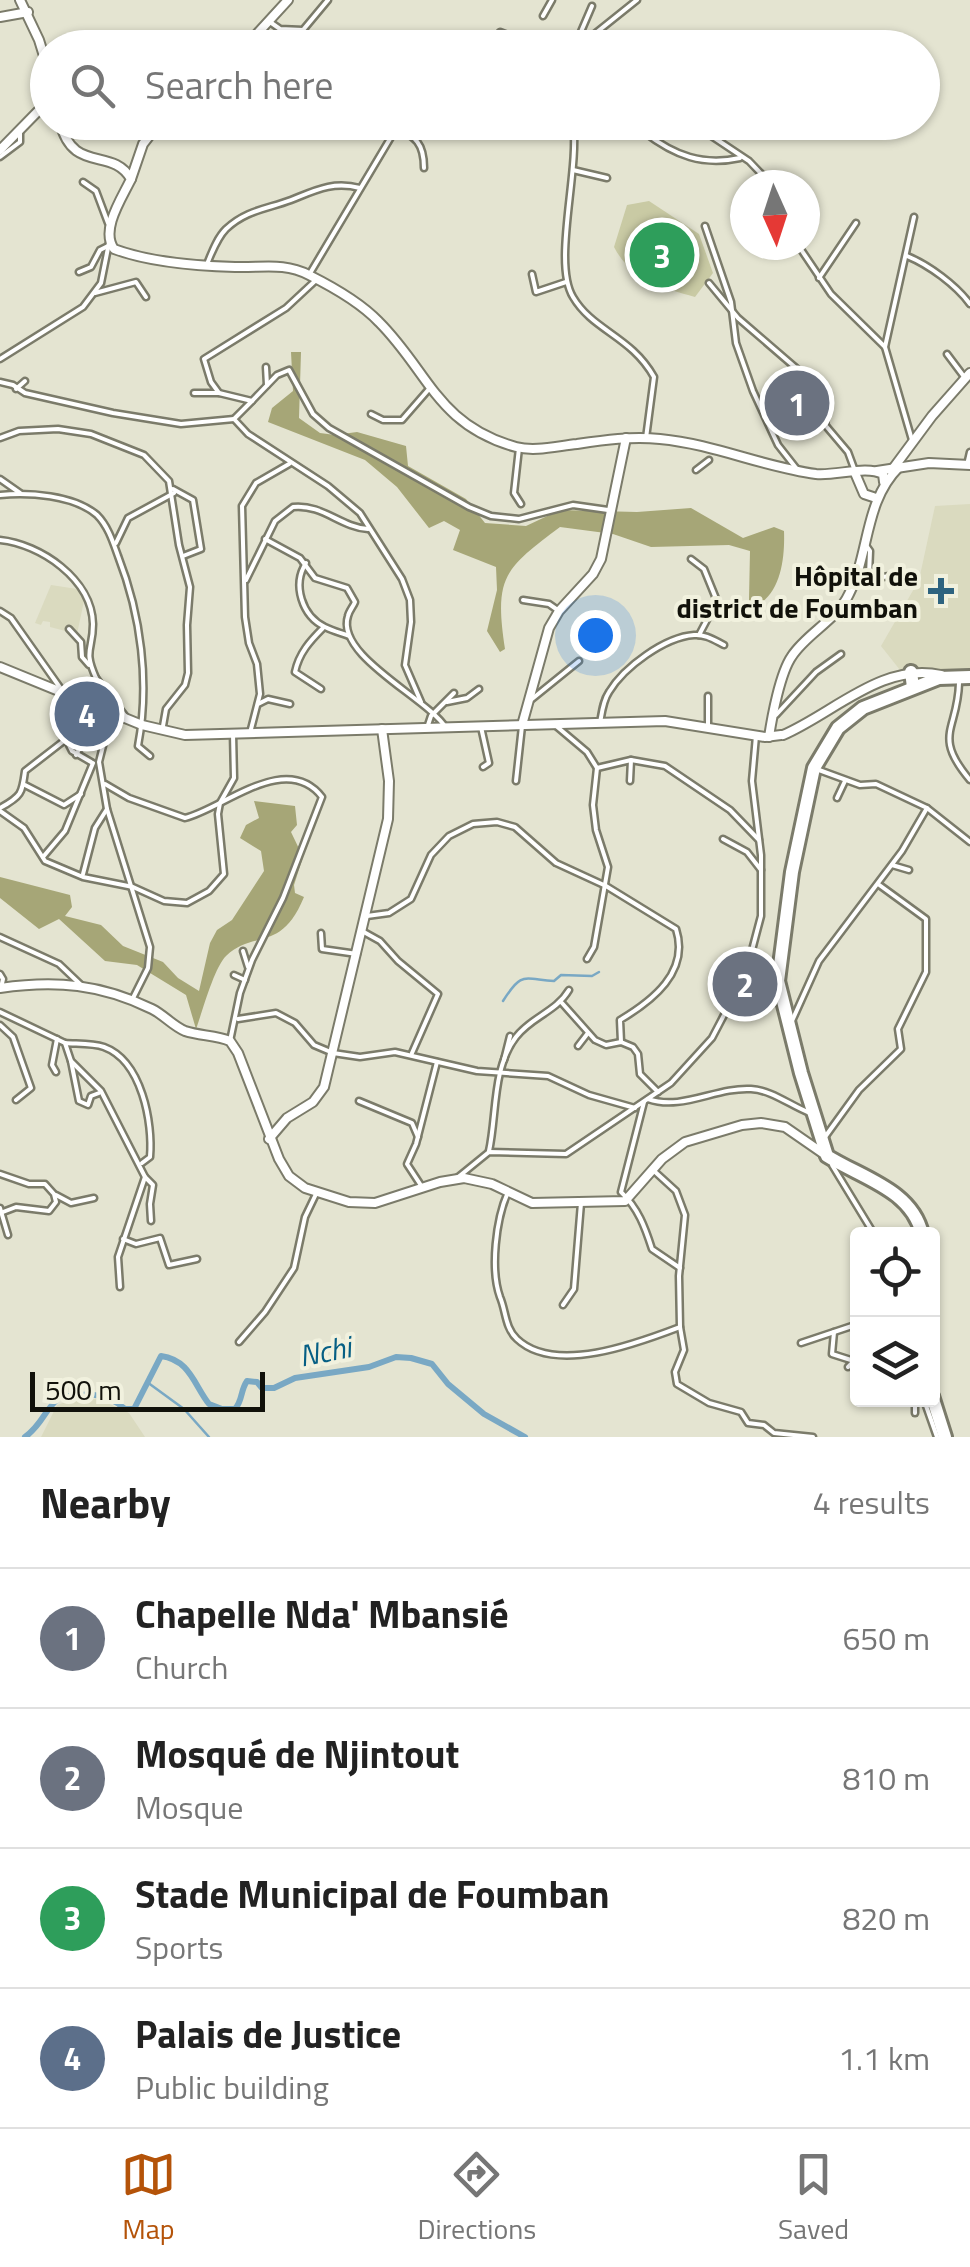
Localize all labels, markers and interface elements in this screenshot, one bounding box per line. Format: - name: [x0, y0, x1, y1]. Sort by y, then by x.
- search box: [30, 30, 940, 140]
- text: Search here: [145, 56, 333, 114]
- icon: search: [65, 58, 120, 113]
- north arrow: [730, 170, 820, 260]
- pin: 3: [630, 218, 694, 292]
- pin: 1: [764, 366, 830, 440]
- place label: Hôpital de district de Foumban: [676, 554, 918, 629]
- marker: Hôpital de district de Foumban: [928, 578, 954, 604]
- your location: [570, 610, 621, 661]
- pin: 4: [54, 676, 120, 752]
- pin: 2: [712, 946, 778, 1022]
- map controls: [850, 1227, 940, 1407]
- button: locate: [850, 1227, 940, 1317]
- button: layers: [850, 1317, 940, 1407]
- water label: Nchi: [295, 1323, 359, 1379]
- scale bar: [30, 1367, 265, 1412]
- text: 500 m: [45, 1368, 122, 1411]
- text: Nearby: [40, 1470, 171, 1534]
- text: 4 results: [813, 1478, 930, 1526]
- text: Chapelle Nda' Mbansié: [135, 1585, 509, 1643]
- text: 1: [64, 1614, 81, 1662]
- text: 650 m: [842, 1614, 930, 1662]
- text: Church: [135, 1643, 228, 1691]
- text: Mosqué de Njintout: [135, 1725, 459, 1783]
- text: 2: [64, 1754, 81, 1802]
- text: 810 m: [842, 1754, 930, 1802]
- text: Mosque: [135, 1783, 243, 1831]
- text: Stade Municipal de Foumban: [135, 1865, 610, 1923]
- text: 3: [64, 1894, 81, 1942]
- text: 820 m: [842, 1894, 930, 1942]
- text: Sports: [135, 1923, 223, 1971]
- text: Palais de Justice: [135, 2005, 401, 2063]
- text: 4: [64, 2034, 81, 2082]
- text: 1.1 km: [838, 2034, 930, 2082]
- text: Public building: [135, 2063, 329, 2111]
- tab: Map: [121, 2147, 176, 2250]
- tab: Directions: [418, 2147, 536, 2250]
- tab: Saved: [778, 2147, 849, 2250]

